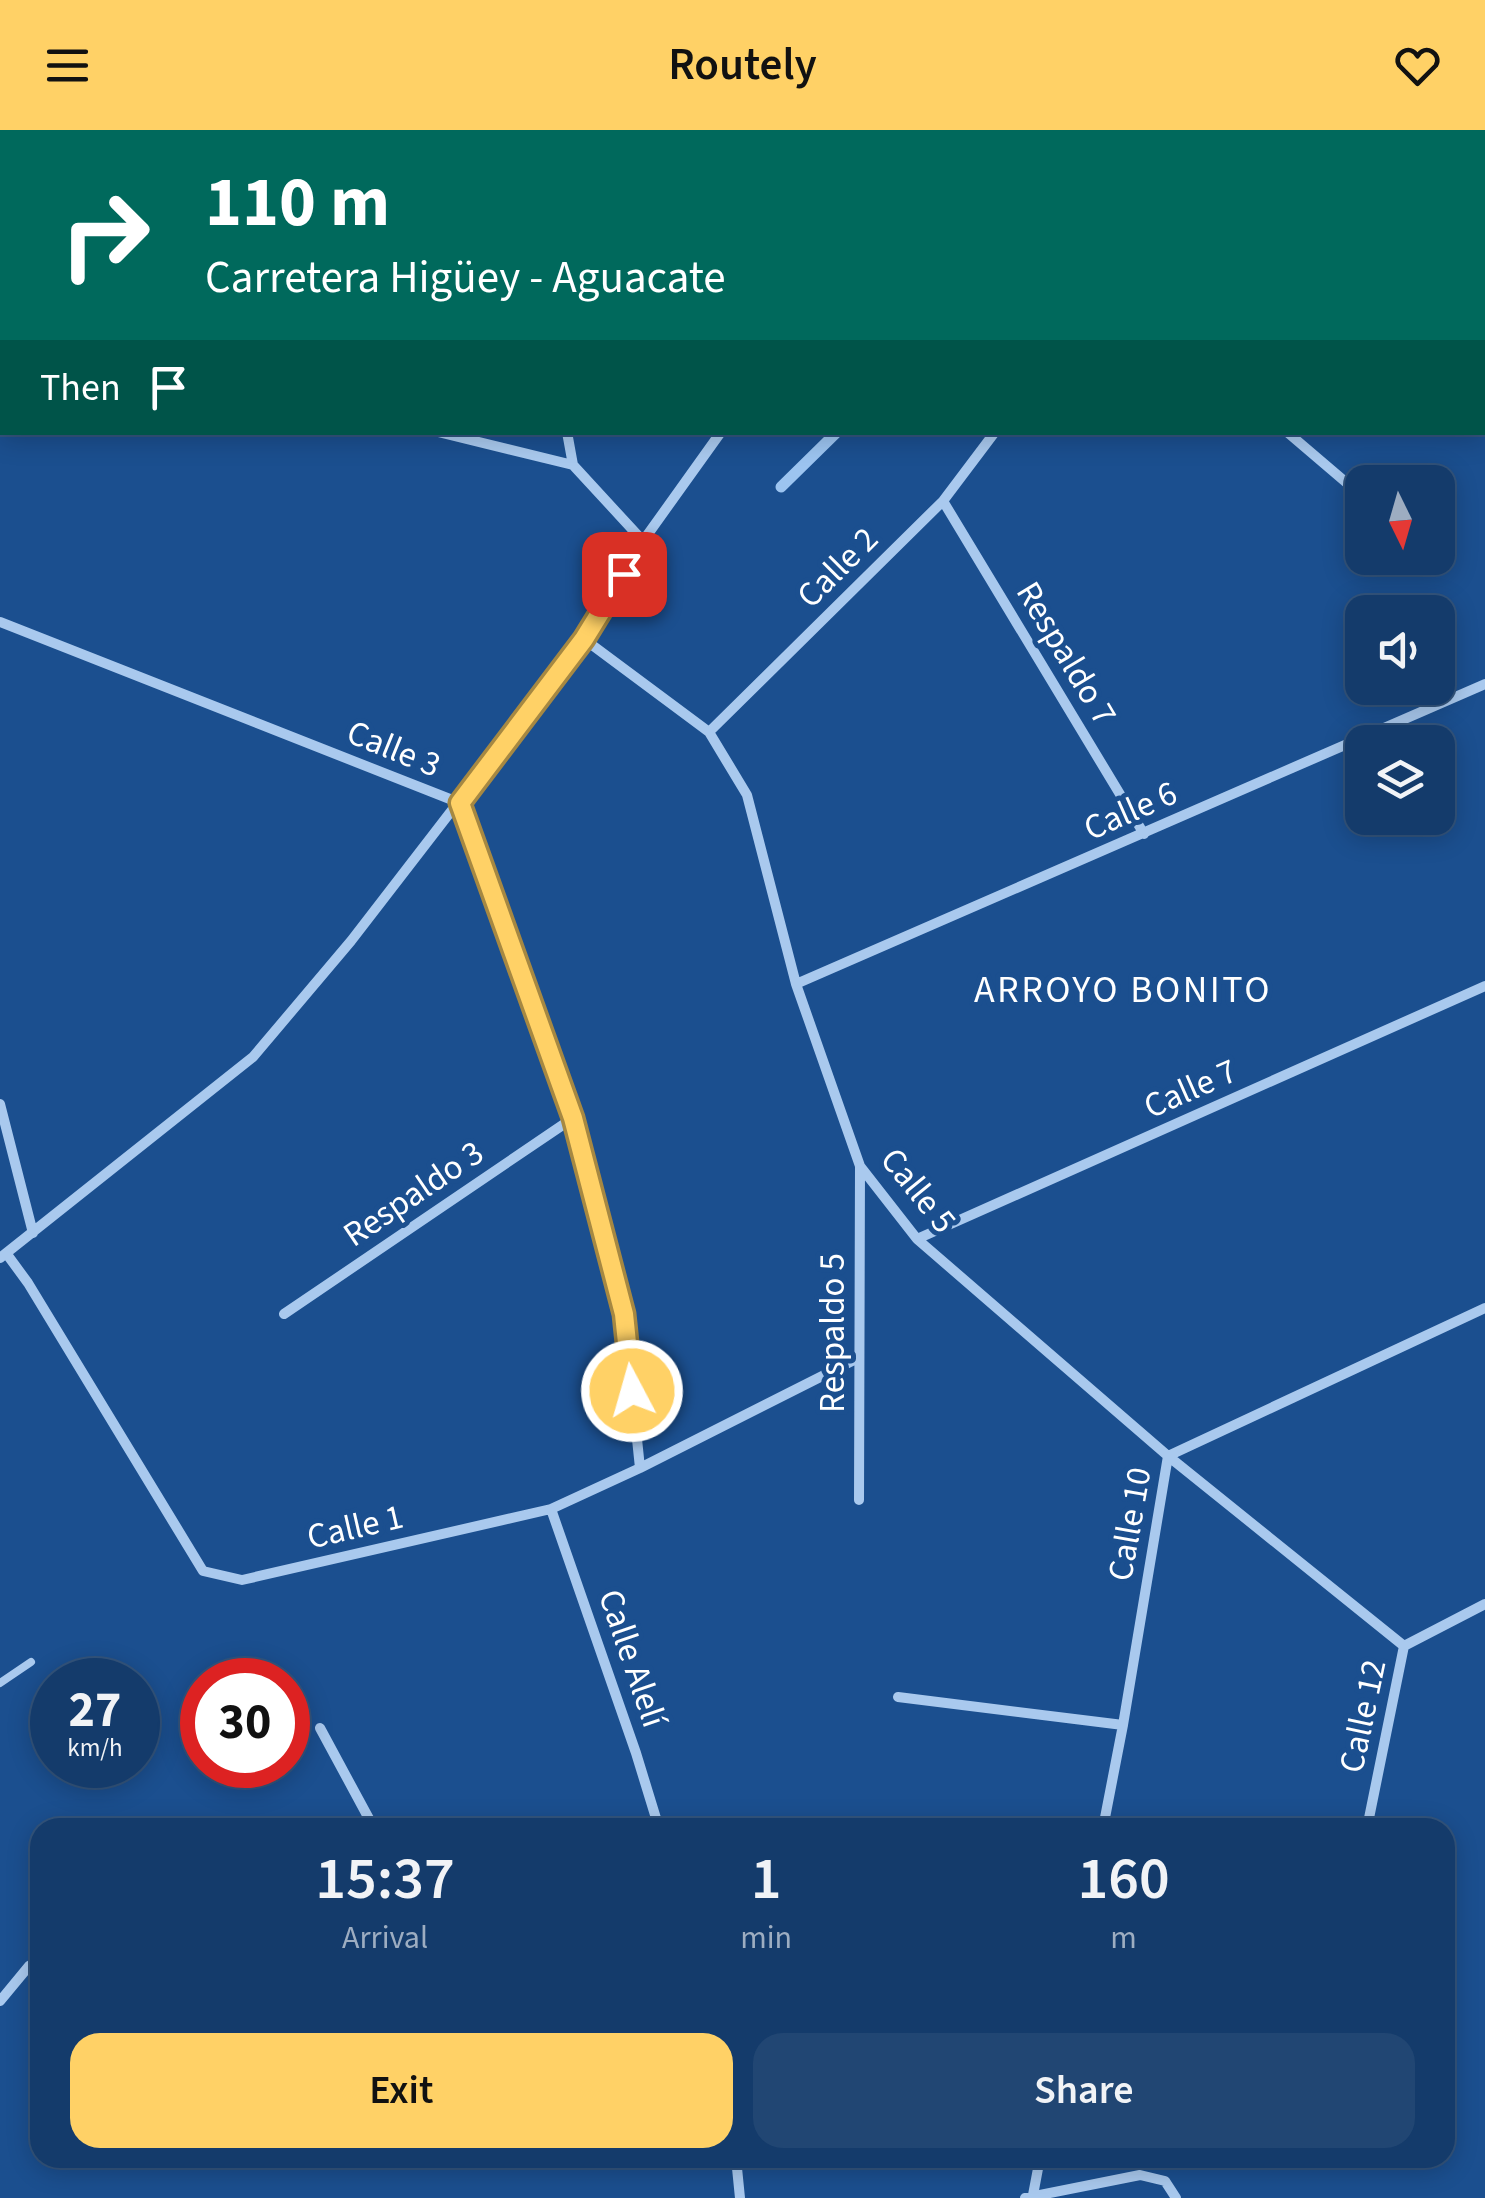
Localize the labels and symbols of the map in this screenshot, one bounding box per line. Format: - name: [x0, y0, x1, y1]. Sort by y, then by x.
- north arrow: [1345, 465, 1455, 575]
- street label: Calle 2: [786, 516, 890, 620]
- pin: [582, 532, 667, 617]
- street label: Respaldo 7: [1004, 572, 1129, 735]
- street label: Calle 3: [339, 708, 448, 790]
- street label: Calle 6: [1076, 768, 1185, 854]
- district label: ARROYO BONITO: [974, 963, 1272, 1017]
- street label: Calle 7: [1136, 1046, 1245, 1132]
- street label: Respaldo 3: [333, 1128, 494, 1259]
- street label: Calle 5: [868, 1137, 968, 1244]
- street label: Respaldo 5: [808, 1253, 858, 1413]
- position arrow: [580, 1339, 684, 1443]
- street label: Calle 10: [1095, 1463, 1165, 1585]
- street label: Calle 1: [302, 1492, 408, 1562]
- street label: Calle Alelí: [585, 1583, 679, 1735]
- street label: Calle 12: [1327, 1655, 1399, 1777]
- speed limit sign: 30: [180, 1658, 310, 1788]

